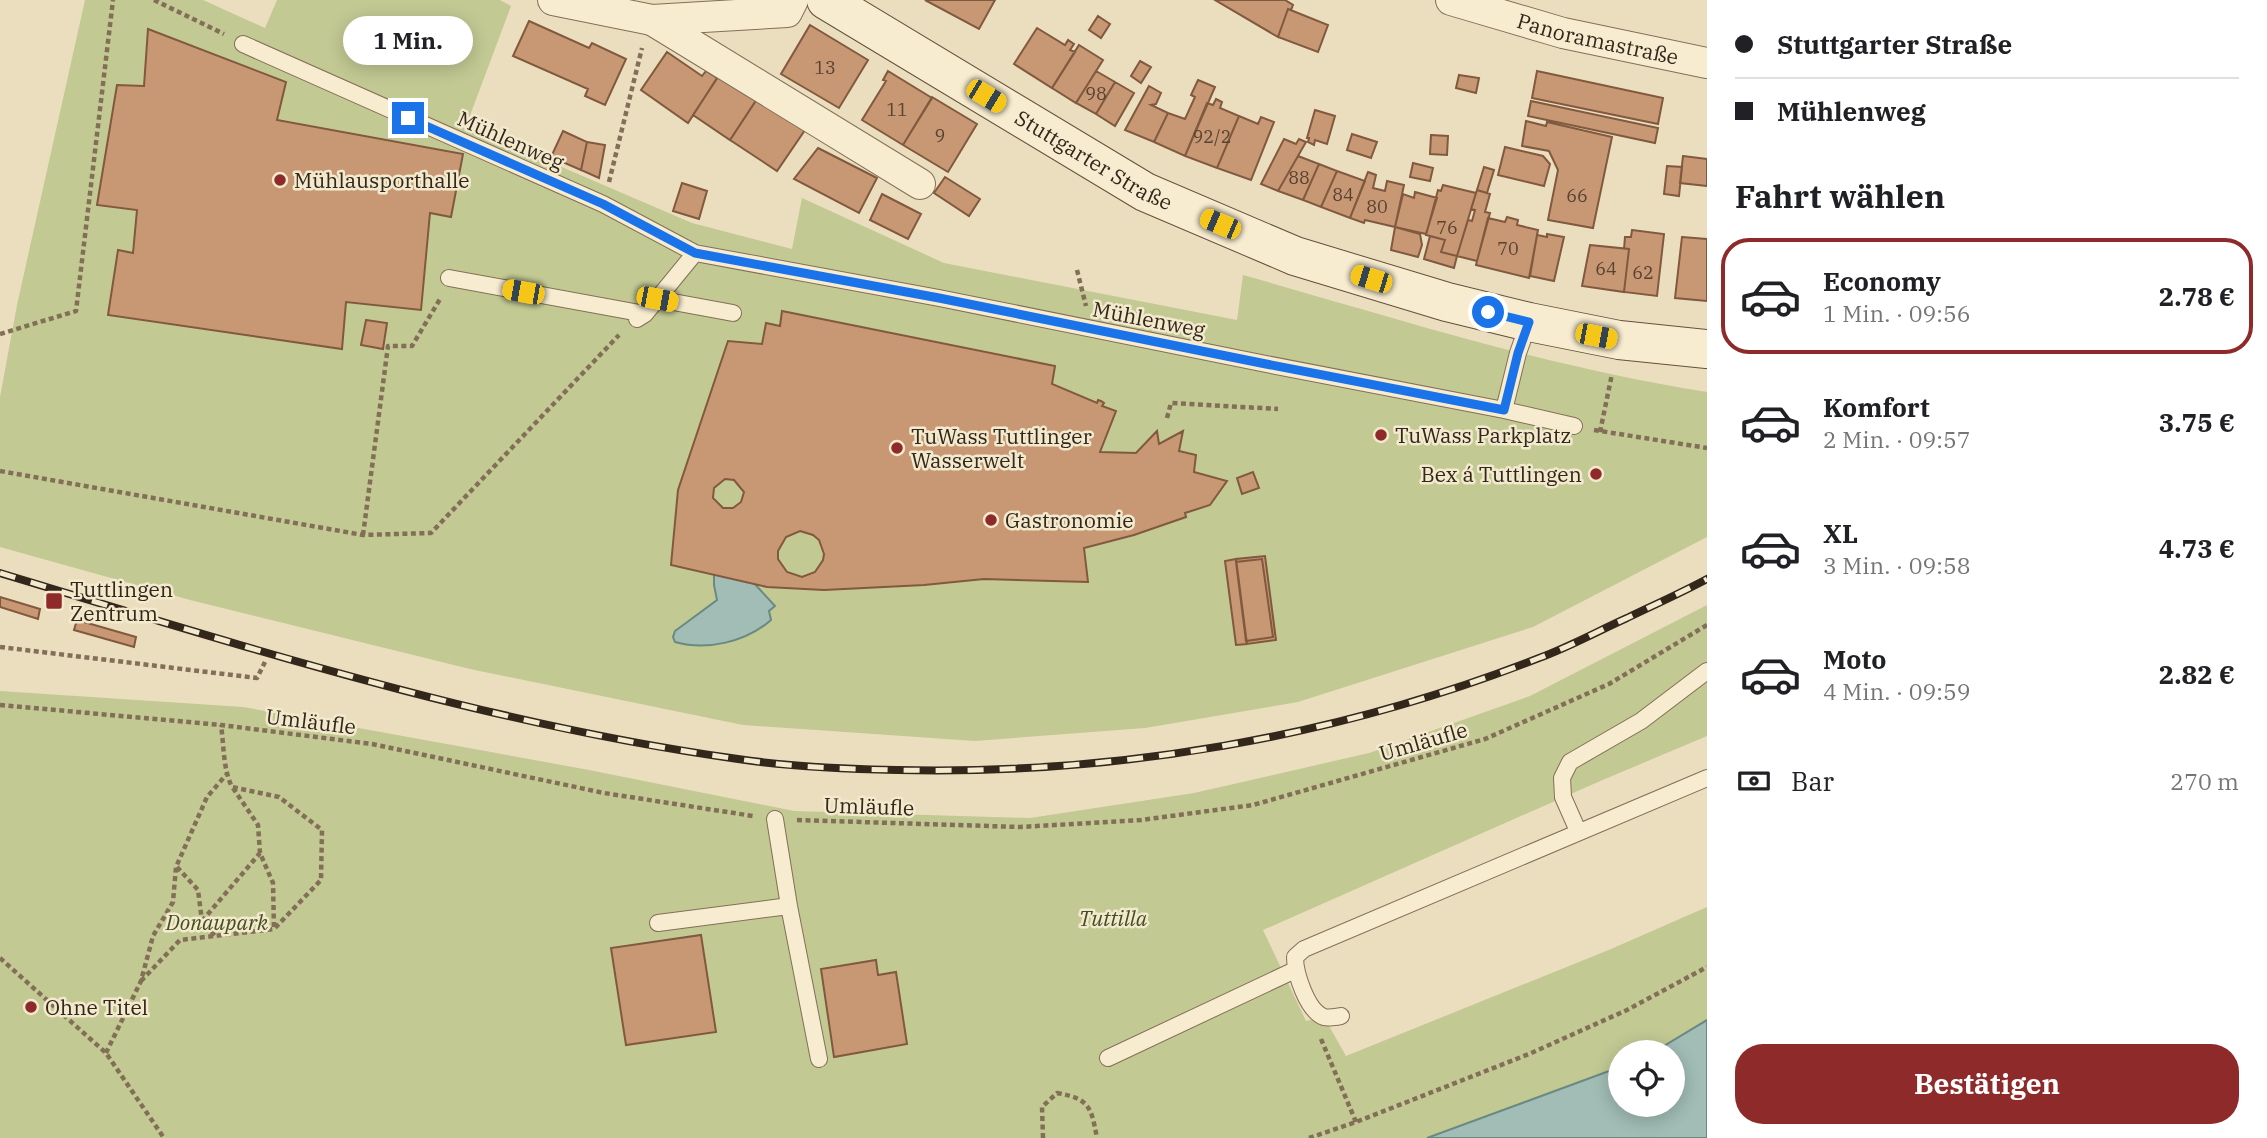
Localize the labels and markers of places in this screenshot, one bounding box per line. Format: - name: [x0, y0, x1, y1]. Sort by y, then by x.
- place label: Mühlausporthalle: [294, 166, 470, 194]
- marker: Mühlausporthalle: [272, 172, 288, 188]
- place label: TuWass Parkplatz: [1395, 421, 1571, 449]
- place label: TuWass Tuttlinger Wasserwelt: [911, 422, 1093, 474]
- marker: TuWass Parkplatz: [1373, 427, 1389, 443]
- marker: TuWass Tuttlinger Wasserwelt: [889, 440, 905, 456]
- place label: Bex á Tuttlingen: [1421, 460, 1582, 488]
- marker: Bex á Tuttlingen: [1588, 466, 1604, 482]
- place label: Gastronomie: [1005, 506, 1134, 534]
- marker: Gastronomie: [983, 512, 999, 528]
- place label: Tuttlingen Zentrum: [70, 575, 173, 627]
- marker: Tuttlingen Zentrum: [44, 591, 64, 611]
- place label: Ohne Titel: [45, 993, 148, 1021]
- marker: Ohne Titel: [23, 999, 39, 1015]

